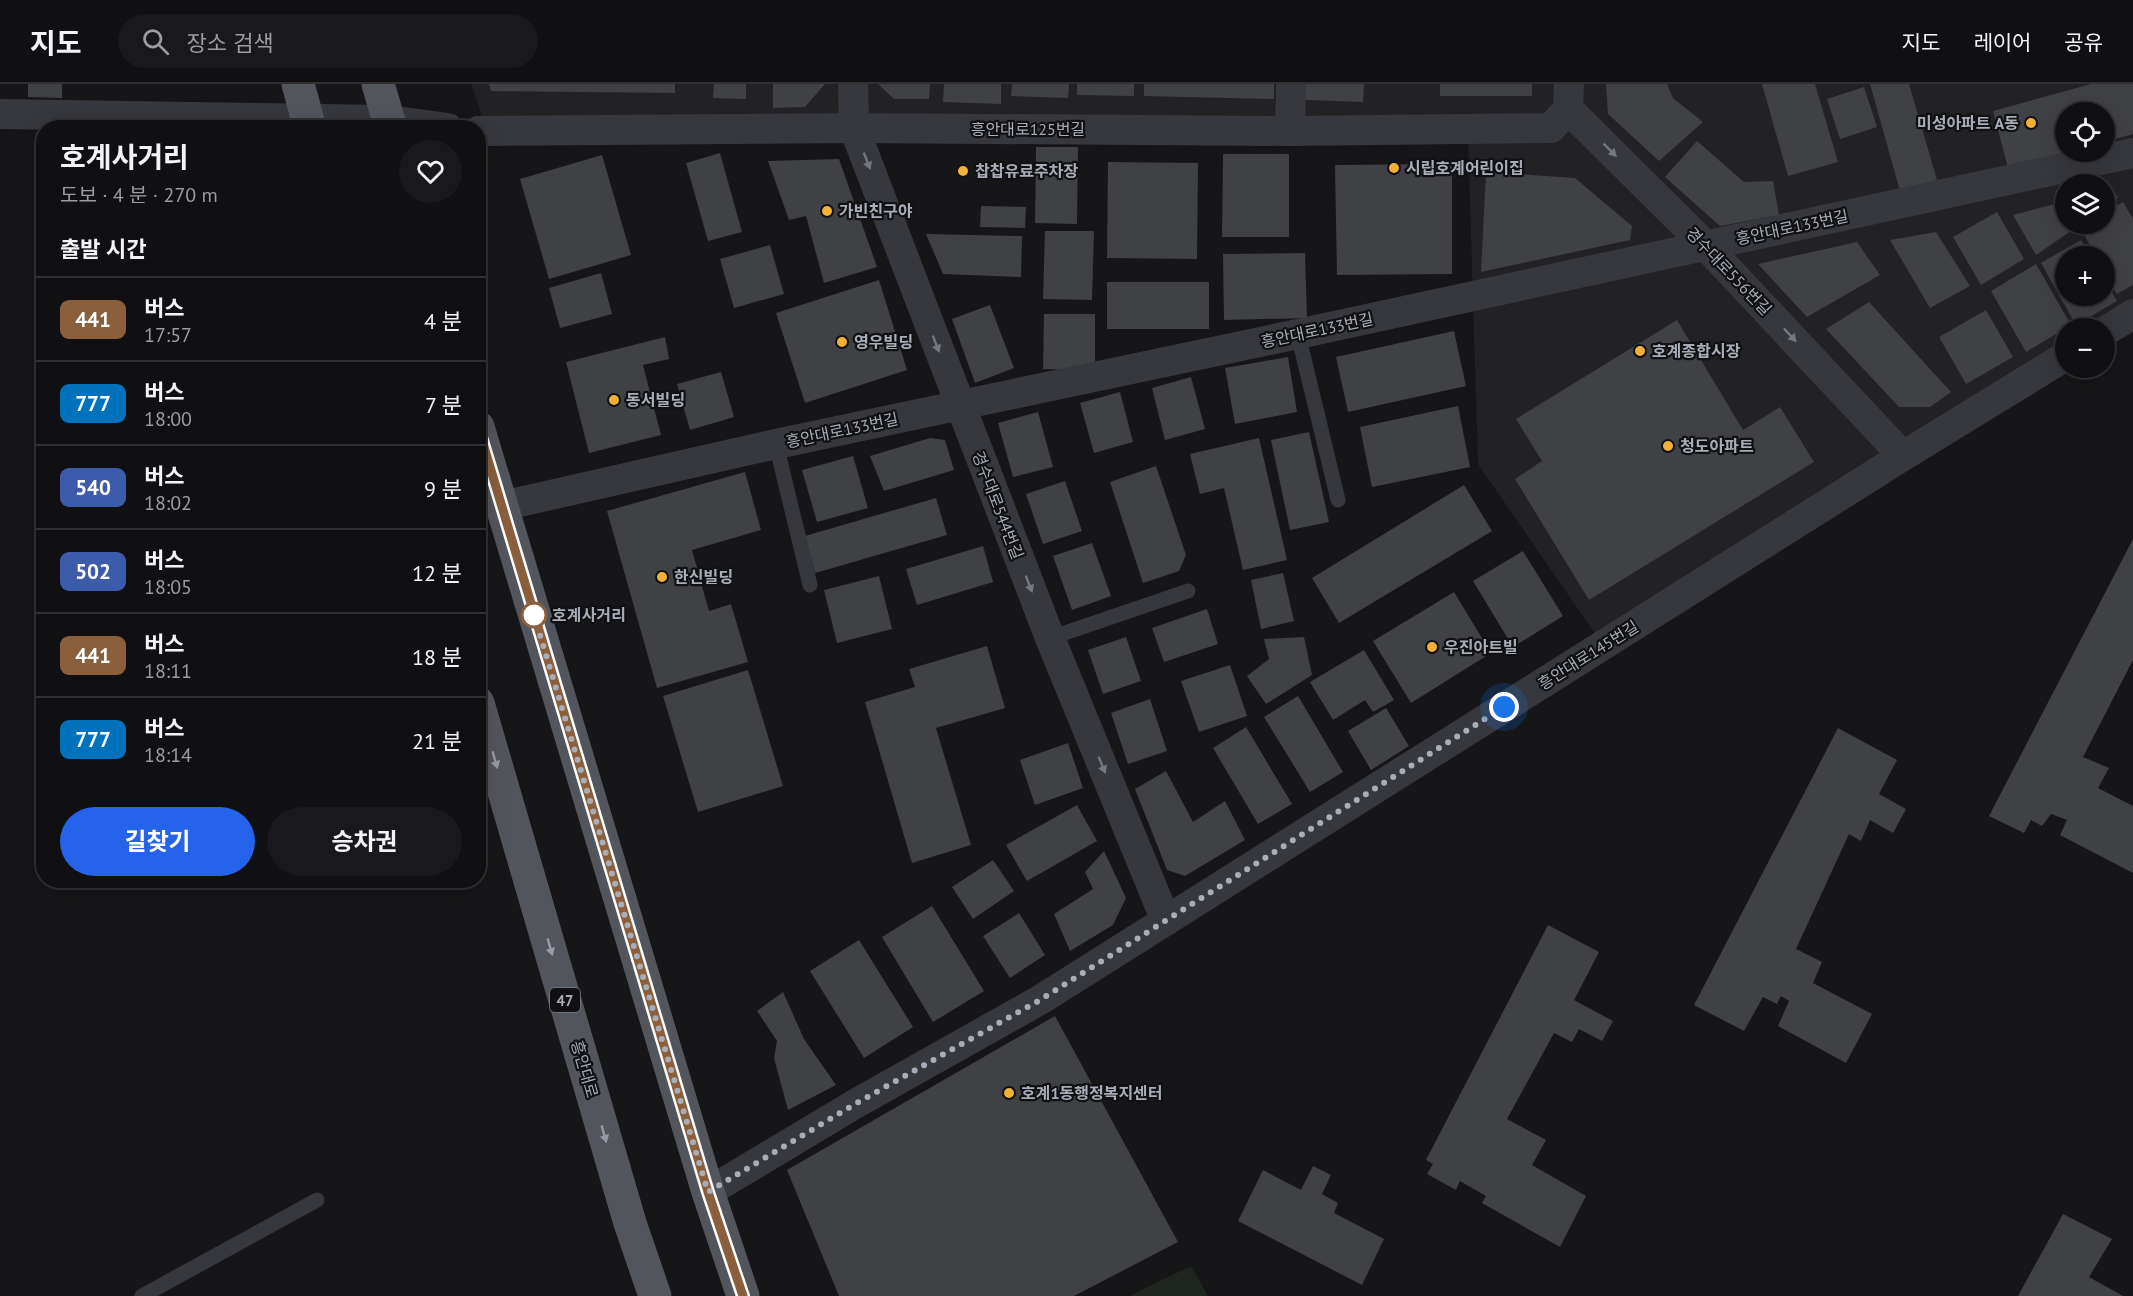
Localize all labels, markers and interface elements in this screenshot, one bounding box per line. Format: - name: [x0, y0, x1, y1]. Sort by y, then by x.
- search box: [118, 14, 538, 68]
- text: 지도: [30, 24, 82, 61]
- icon: search: [139, 25, 172, 58]
- text: 장소 검색: [187, 29, 273, 57]
- text: 지도: [1902, 29, 1940, 56]
- text: 레이어: [1973, 29, 2031, 56]
- text: 공유: [2064, 29, 2103, 56]
- map controls: [2055, 102, 2115, 378]
- button: locate: [2055, 102, 2115, 162]
- place label: 미성아파트 A동: [1917, 113, 2019, 133]
- marker: 미성아파트 A동: [2024, 116, 2038, 130]
- street label: 흥안대로125번길: [971, 119, 1085, 139]
- text: 호계사거리: [60, 138, 189, 175]
- button: heart: [399, 140, 462, 203]
- one-way arrow: [1602, 143, 1616, 157]
- one-way arrow: [862, 152, 872, 170]
- place label: 시립호계어린이집: [1406, 158, 1524, 178]
- place label: 찹찹유료주차장: [975, 161, 1078, 181]
- marker: 시립호계어린이집: [1387, 161, 1401, 175]
- marker: 찹찹유료주차장: [956, 164, 970, 178]
- button: layers: [2055, 174, 2115, 234]
- text: 도보 · 4 분 · 270 m: [60, 182, 218, 208]
- place label: 가빈친구야: [839, 201, 913, 221]
- marker: 가빈친구야: [820, 204, 834, 218]
- street label: 흥안대로133번길: [1734, 205, 1850, 249]
- street label: 경수대로556번길: [1682, 223, 1776, 319]
- text: 출발 시간: [60, 235, 147, 263]
- button: +: [2055, 246, 2115, 306]
- text: 버스: [144, 294, 184, 322]
- text: 441: [75, 306, 111, 333]
- text: 4 분: [424, 307, 462, 335]
- street label: 흥안대로133번길: [1259, 308, 1375, 352]
- button: −: [2055, 318, 2115, 378]
- text: 17:57: [144, 322, 192, 348]
- one-way arrow: [1783, 327, 1796, 342]
- place label: 영우빌딩: [854, 332, 913, 352]
- marker: 영우빌딩: [835, 335, 849, 349]
- one-way arrow: [931, 335, 941, 353]
- place label: 호계종합시장: [1652, 341, 1741, 361]
- marker: 호계종합시장: [1633, 344, 1647, 358]
- text: 버스: [144, 378, 184, 406]
- text: 777: [75, 390, 111, 417]
- place label: 동서빌딩: [626, 390, 685, 410]
- text: 7 분: [425, 391, 462, 419]
- marker: 동서빌딩: [607, 393, 621, 407]
- text: 18:00: [144, 406, 192, 432]
- street label: 흥안대로133번길: [784, 408, 900, 452]
- place label: 청도아파트: [1680, 436, 1754, 456]
- marker: 청도아파트: [1661, 439, 1675, 453]
- street label: 경수대로544번길: [968, 448, 1028, 562]
- text: 버스: [144, 462, 184, 490]
- text: 540: [75, 474, 111, 501]
- text: 9 분: [424, 475, 462, 503]
- text: 18:02: [144, 490, 192, 516]
- text: 버스: [144, 546, 184, 574]
- text: 502: [75, 558, 111, 585]
- text: 12 분: [412, 559, 462, 587]
- place label: 한신빌딩: [674, 567, 733, 587]
- marker: 한신빌딩: [655, 570, 669, 584]
- text: 18:05: [144, 574, 192, 600]
- one-way arrow: [1024, 575, 1034, 593]
- marker: 호계사거리: [521, 602, 547, 628]
- place label: 호계사거리: [552, 605, 626, 625]
- street label: 흥안대로145번길: [1534, 616, 1642, 694]
- text: 버스: [144, 630, 184, 658]
- place label: 우진아트빌: [1444, 637, 1518, 657]
- marker: 우진아트빌: [1425, 640, 1439, 654]
- text: 441: [75, 642, 111, 669]
- text: 18 분: [412, 643, 462, 671]
- text: 18:11: [144, 658, 192, 684]
- your location: [1489, 692, 1519, 722]
- text: 버스: [144, 714, 184, 742]
- text: 777: [75, 726, 111, 753]
- text: 21 분: [412, 727, 462, 755]
- text: 18:14: [144, 742, 192, 768]
- one-way arrow: [491, 751, 500, 769]
- one-way arrow: [1098, 756, 1107, 774]
- button: 길찾기: [60, 807, 255, 876]
- button: 승차권: [267, 807, 462, 876]
- one-way arrow: [545, 938, 555, 956]
- road number: 47: [550, 988, 580, 1012]
- street label: 흥안대로: [567, 1038, 603, 1100]
- place label: 호계1동행정복지센터: [1021, 1083, 1163, 1103]
- marker: 호계1동행정복지센터: [1002, 1086, 1016, 1100]
- one-way arrow: [600, 1125, 609, 1143]

